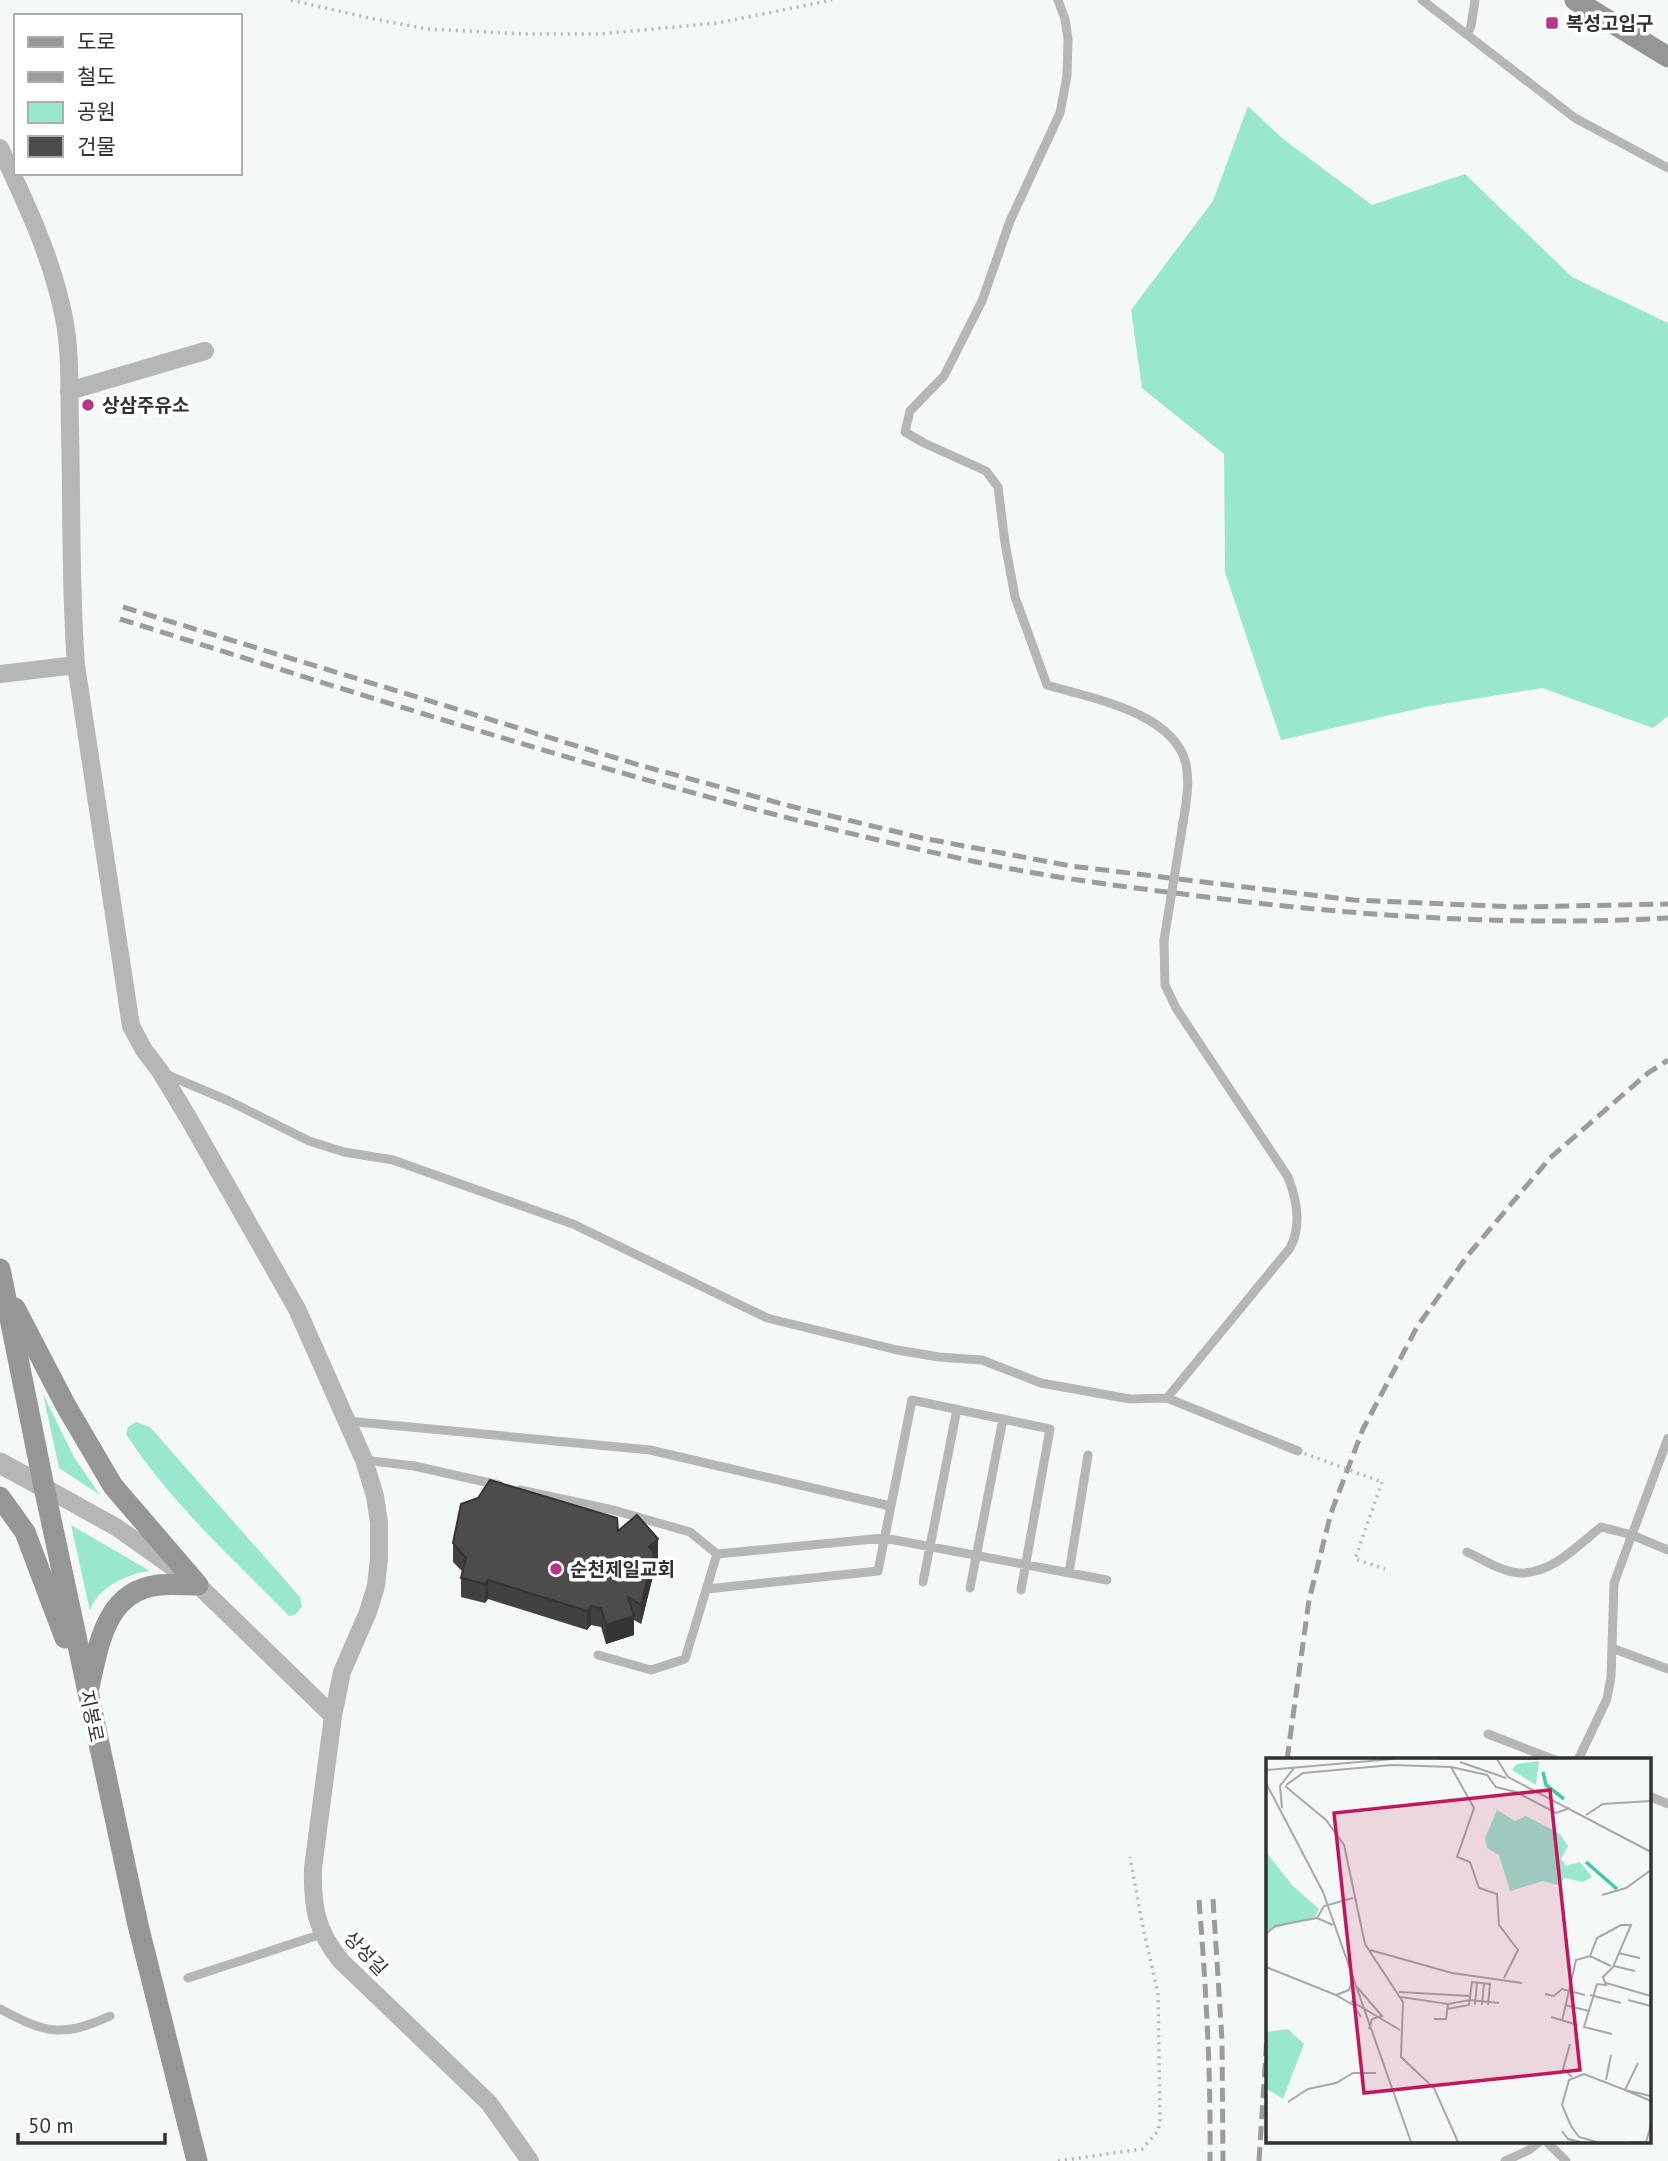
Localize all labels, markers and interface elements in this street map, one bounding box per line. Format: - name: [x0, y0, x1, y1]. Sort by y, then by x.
- place label: 복성고입구: [1566, 11, 1653, 35]
- legend: [14, 14, 242, 175]
- marker: 복성고입구: [1544, 15, 1560, 31]
- text: 도로: [77, 28, 116, 55]
- text: 철도: [77, 63, 116, 90]
- text: 공원: [77, 98, 116, 125]
- text: 건물: [77, 133, 116, 160]
- place label: 상삼주유소: [102, 393, 189, 417]
- marker: 상삼주유소: [80, 397, 96, 413]
- place label: 순천제일교회: [570, 1557, 675, 1581]
- marker: 순천제일교회: [548, 1561, 564, 1577]
- street label: 지봉로: [75, 1688, 109, 1744]
- inset map: [1266, 1758, 1650, 2144]
- street label: 상성길: [339, 1926, 393, 1980]
- scale bar: [18, 2102, 164, 2146]
- text: 50 m: [28, 2112, 74, 2139]

